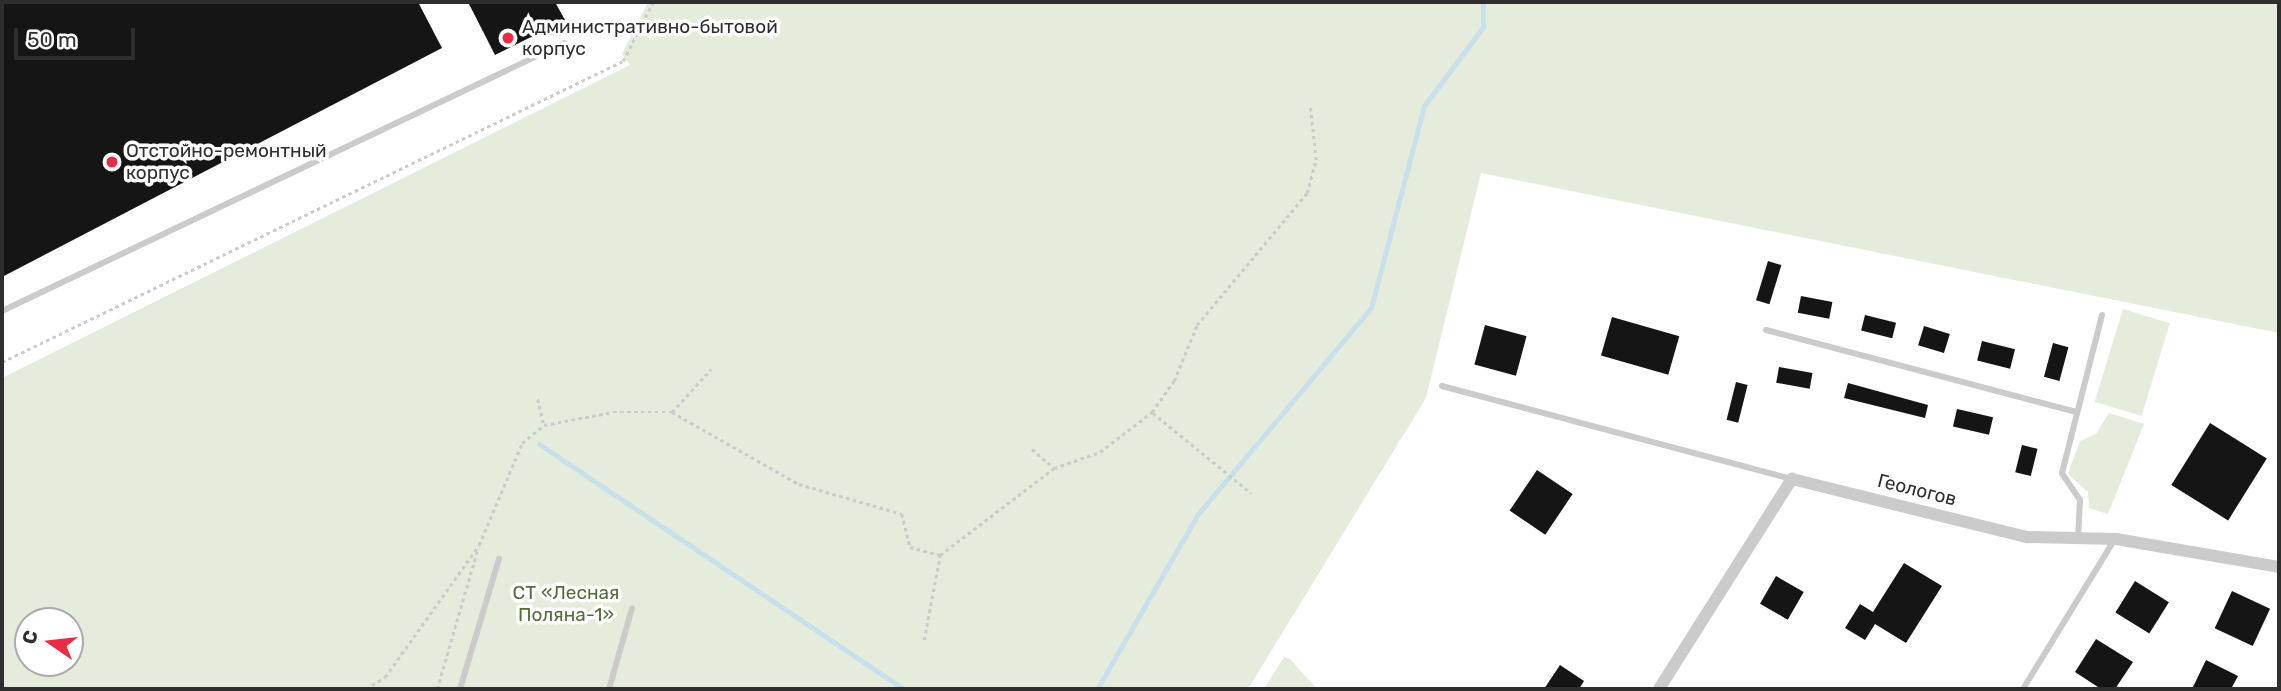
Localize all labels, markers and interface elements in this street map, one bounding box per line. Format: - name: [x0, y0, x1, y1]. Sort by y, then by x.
- scale bar: [18, 14, 138, 58]
- place label: Административно-бытовой корпус: [522, 16, 778, 60]
- text: 50 m: [27, 27, 77, 52]
- marker: Административно-бытовой корпус: [500, 30, 516, 46]
- place label: Отстойно-ремонтный корпус: [126, 140, 327, 184]
- marker: Отстойно-ремонтный корпус: [104, 154, 120, 170]
- street label: Геологов: [1875, 469, 1959, 511]
- park label: СТ «Лесная Поляна-1»: [513, 582, 619, 626]
- north arrow: [14, 607, 84, 677]
- text: С: [17, 628, 43, 647]

